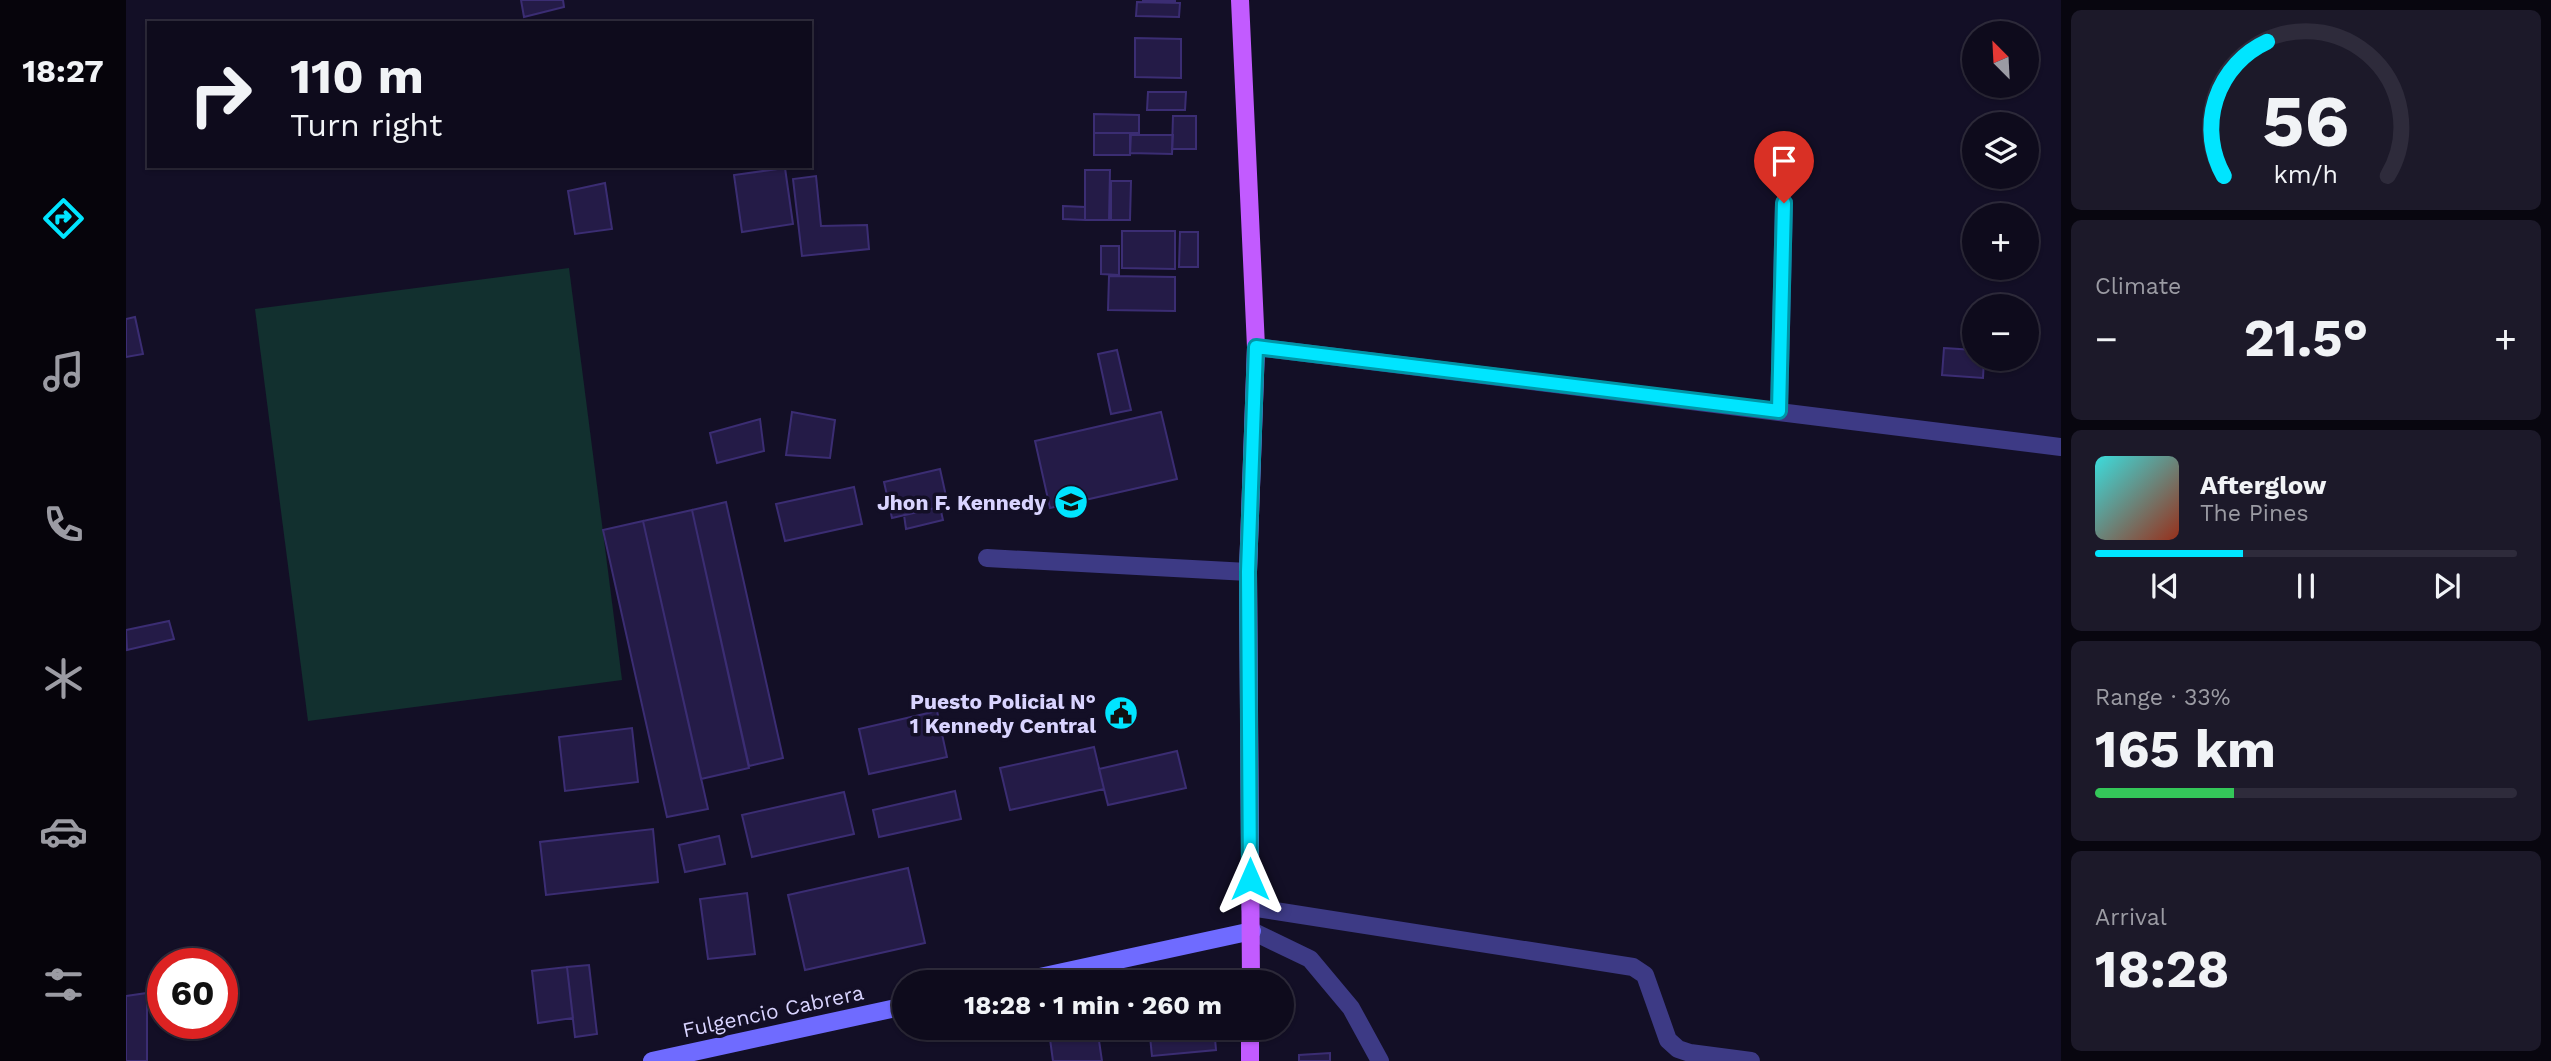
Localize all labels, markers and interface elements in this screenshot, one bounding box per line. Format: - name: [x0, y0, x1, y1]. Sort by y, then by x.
- north arrow: [1962, 21, 2039, 98]
- map controls: [1962, 21, 2039, 371]
- text: 110 m: [290, 47, 424, 105]
- icon: right: [175, 49, 266, 140]
- text: 18:27: [22, 52, 104, 90]
- text: 56: [2262, 78, 2350, 164]
- text: Turn right: [290, 106, 442, 144]
- button: layers: [1962, 112, 2039, 189]
- pin: [1754, 131, 1814, 203]
- icon: arrive: [1765, 142, 1803, 180]
- text: km/h: [2274, 160, 2338, 189]
- icon: directions: [39, 194, 88, 243]
- button: +: [1962, 203, 2039, 280]
- text: Climate: [2095, 273, 2181, 300]
- button: −: [1962, 294, 2039, 371]
- text: 21.5°: [2244, 308, 2368, 369]
- text: −: [2095, 317, 2118, 361]
- text: +: [2494, 317, 2517, 361]
- icon: music: [39, 347, 88, 396]
- text: Afterglow: [2200, 470, 2326, 500]
- school or university icon: Jhon F. Kennedy: [1052, 483, 1090, 521]
- place label: Jhon F. Kennedy: [877, 490, 1046, 515]
- icon: phone: [39, 500, 88, 549]
- text: The Pines: [2200, 500, 2309, 527]
- icon: previous: [2146, 567, 2184, 605]
- icon: pause: [2287, 567, 2325, 605]
- icon: next: [2428, 567, 2466, 605]
- icon: climate: [39, 654, 88, 703]
- text: Range · 33%: [2095, 684, 2230, 711]
- place label: Puesto Policial N° 1 Kennedy Central: [910, 689, 1096, 738]
- public building icon: Puesto Policial N° 1 Kennedy Central: [1102, 694, 1140, 732]
- text: 165 km: [2095, 719, 2276, 780]
- icon: car: [39, 807, 88, 856]
- position arrow: [1213, 842, 1287, 916]
- text: Arrival: [2095, 904, 2167, 931]
- text: 18:28: [2095, 939, 2229, 1000]
- speed limit sign: 60: [147, 948, 238, 1039]
- icon: filters: [39, 960, 88, 1009]
- street label: Fulgencio Cabrera: [680, 980, 866, 1042]
- text: 18:28 · 1 min · 260 m: [964, 990, 1222, 1020]

